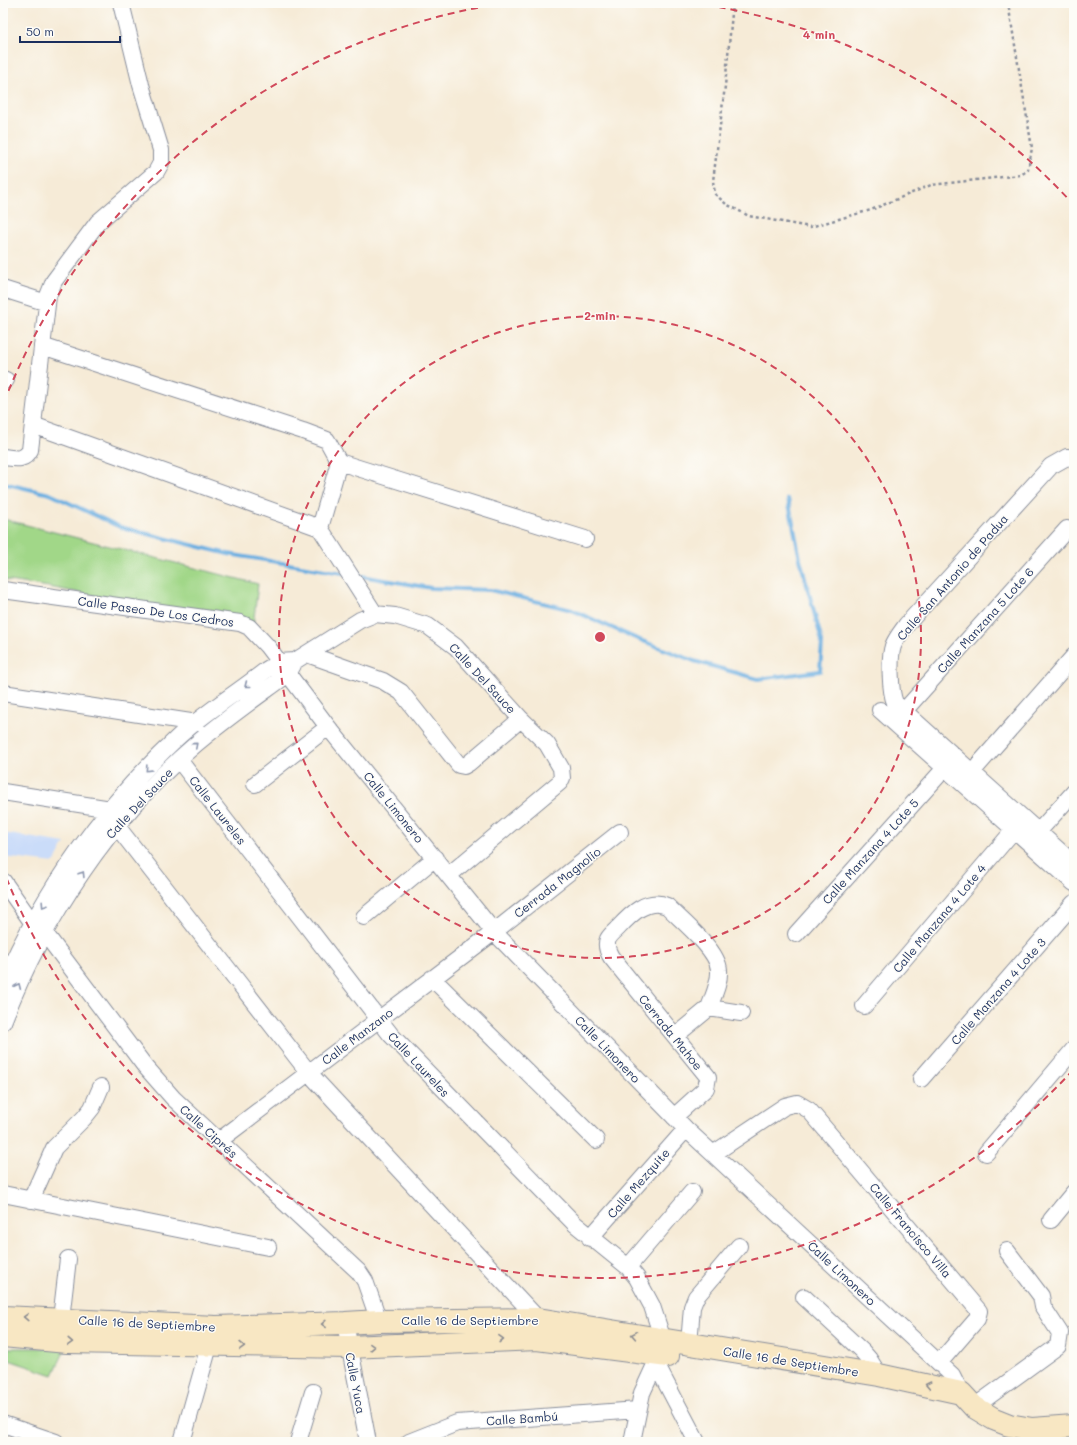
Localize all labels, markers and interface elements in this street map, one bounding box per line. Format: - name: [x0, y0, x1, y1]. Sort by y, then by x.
- scale bar: [20, 18, 120, 44]
- text: 50 m: [26, 23, 54, 39]
- text: 4 min: [803, 26, 835, 42]
- text: 2 min: [584, 307, 616, 323]
- street label: Calle San Antonio de Padua: [893, 511, 1011, 643]
- street label: Calle Manzana 5 Lote 6: [933, 564, 1037, 676]
- street label: Calle Paseo De Los Cedros: [77, 592, 235, 630]
- centre of rings: [593, 630, 607, 644]
- street label: Calle Del Sauce: [446, 639, 520, 717]
- one-way arrow: [245, 680, 252, 687]
- one-way arrow: [190, 742, 198, 750]
- street label: Calle Del Sauce: [102, 764, 176, 842]
- one-way arrow: [146, 764, 153, 771]
- street label: Calle Limonero: [360, 768, 428, 846]
- street label: Calle Laureles: [186, 772, 250, 848]
- street label: Calle Manzana 4 Lote 5: [818, 795, 922, 907]
- street label: Cerrada Magnolio: [510, 843, 604, 921]
- street label: Calle Manzana 4 Lote 4: [889, 860, 989, 976]
- one-way arrow: [77, 871, 85, 878]
- one-way arrow: [42, 900, 49, 907]
- street label: Calle Manzana 4 Lote 3: [947, 934, 1049, 1048]
- one-way arrow: [13, 983, 21, 991]
- street label: Cerrada Mahoe: [636, 991, 706, 1073]
- street label: Calle Manzano: [318, 1004, 396, 1068]
- street label: Calle Limonero: [572, 1012, 644, 1086]
- street label: Calle Laureles: [385, 1028, 453, 1100]
- street label: Calle Ciprés: [177, 1101, 241, 1161]
- street label: Calle Mezquite: [603, 1145, 673, 1221]
- street label: Calle Francisco Villa: [866, 1179, 956, 1281]
- street label: Calle Limonero: [805, 1237, 879, 1309]
- street label: Calle 16 de Septiembre: [78, 1311, 216, 1335]
- street label: Calle 16 de Septiembre: [401, 1312, 539, 1328]
- one-way arrow: [23, 1313, 29, 1322]
- one-way arrow: [321, 1320, 327, 1328]
- one-way arrow: [631, 1331, 637, 1340]
- one-way arrow: [498, 1335, 504, 1344]
- one-way arrow: [67, 1338, 73, 1346]
- one-way arrow: [239, 1342, 245, 1350]
- one-way arrow: [369, 1342, 375, 1351]
- street label: Calle 16 de Septiembre: [722, 1342, 860, 1380]
- street label: Calle Yuca: [342, 1351, 370, 1415]
- one-way arrow: [924, 1382, 931, 1390]
- street label: Calle Bambú: [486, 1408, 558, 1428]

